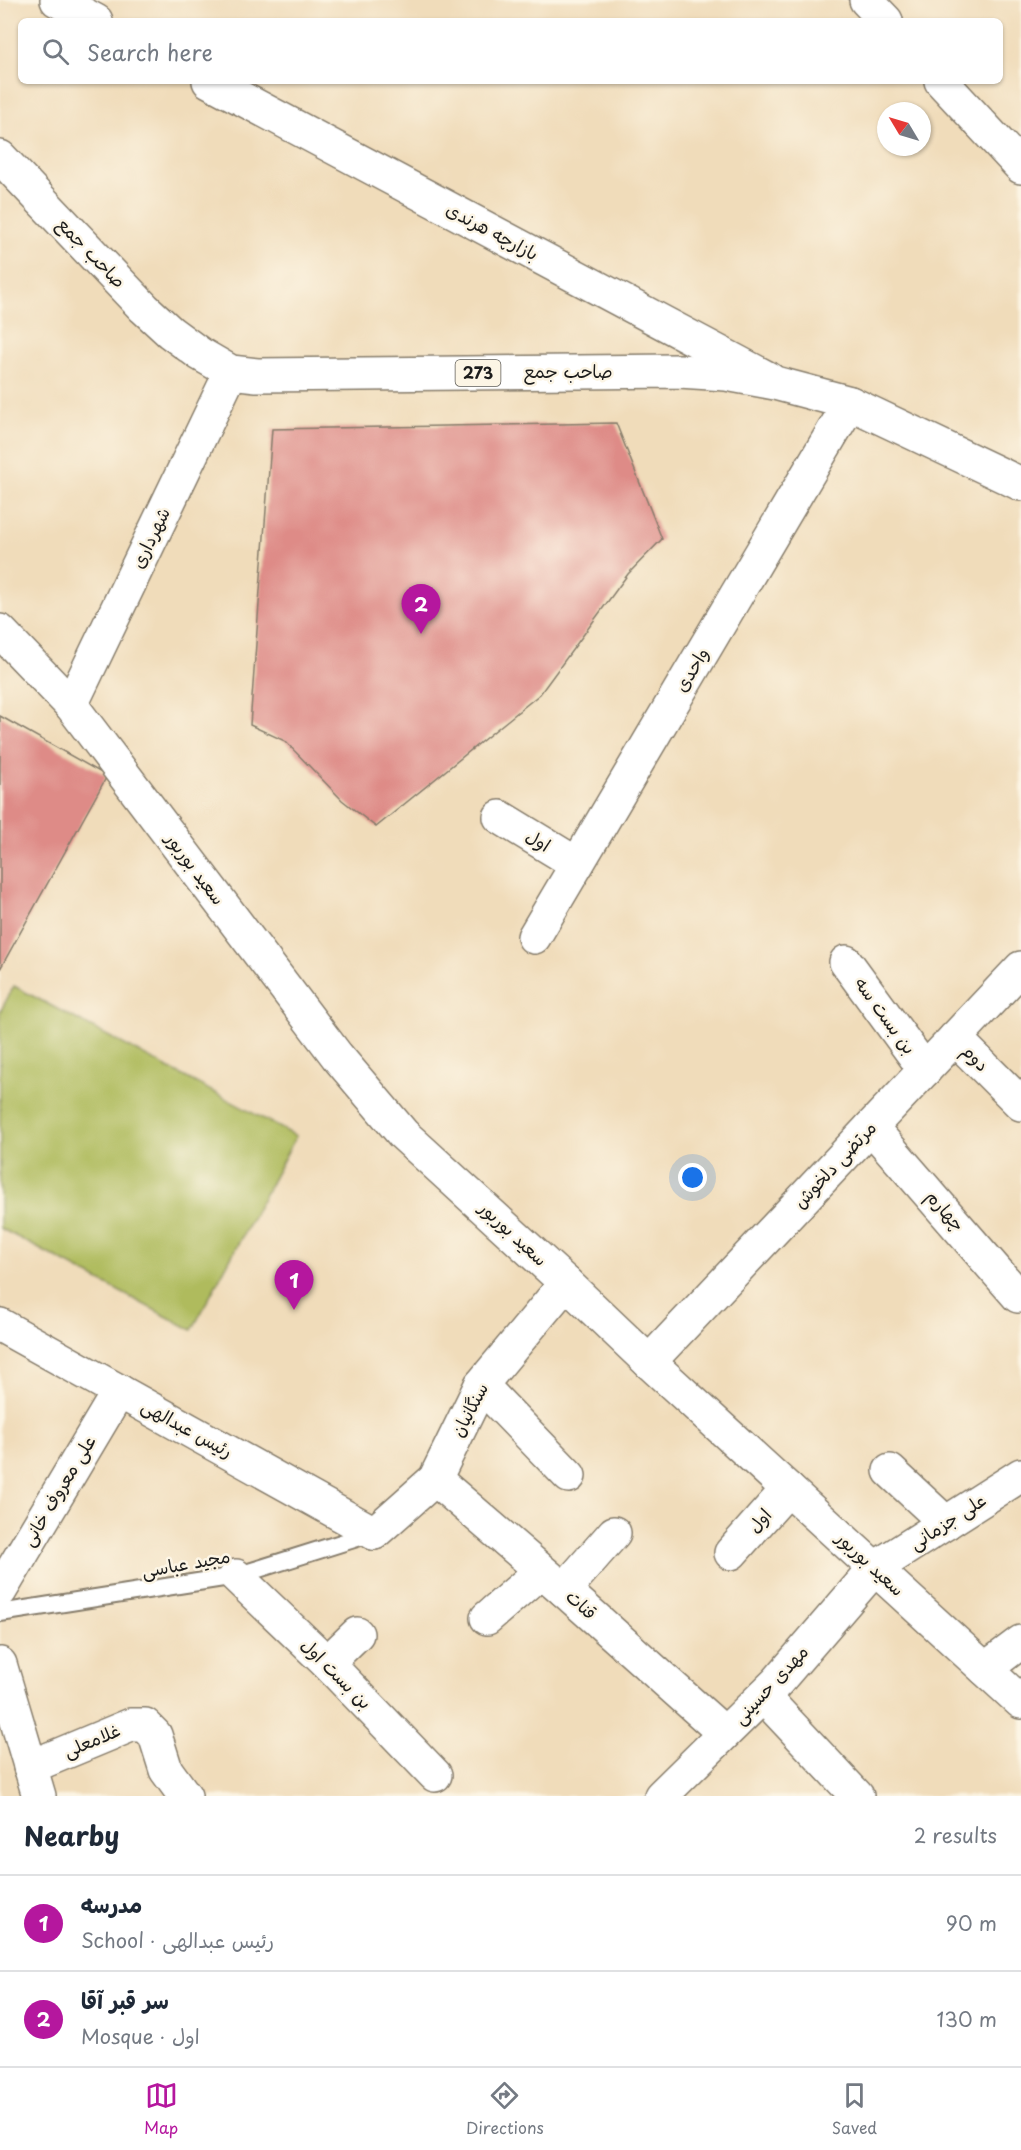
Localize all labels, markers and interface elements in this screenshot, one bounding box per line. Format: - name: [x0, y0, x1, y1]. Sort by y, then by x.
- search box: [18, 18, 1003, 84]
- icon: search: [39, 35, 72, 68]
- text: Search here: [87, 35, 213, 68]
- north arrow: [877, 102, 931, 156]
- street label: بازارچه هرندی: [442, 195, 544, 266]
- street label: صاحب جمع: [51, 211, 133, 294]
- street label: صاحب جمع: [523, 357, 613, 385]
- road number: 273: [456, 360, 500, 386]
- street label: شهرداری: [123, 502, 176, 573]
- pin: 2: [402, 584, 440, 634]
- street label: واحدی: [667, 642, 715, 697]
- street label: اول: [521, 822, 556, 858]
- street label: سعید بوربور: [159, 825, 232, 910]
- street label: بن بست سه: [849, 971, 923, 1059]
- street label: دوم: [955, 1037, 996, 1078]
- street label: مرتضی دلخوش: [786, 1114, 882, 1214]
- your location: [678, 1163, 707, 1192]
- street label: چهارم: [919, 1183, 972, 1238]
- street label: سعید بوربور: [472, 1193, 554, 1272]
- pin: 1: [274, 1260, 314, 1310]
- street label: سنگانیان: [443, 1377, 494, 1441]
- street label: رئیس عبدالهی: [137, 1391, 238, 1464]
- street label: علی معروف خانی: [14, 1429, 102, 1551]
- street label: علی جزمانی: [903, 1486, 991, 1556]
- street label: اول: [741, 1502, 777, 1538]
- street label: سعید بوربور: [829, 1523, 911, 1602]
- street label: مجید عباسی: [139, 1541, 232, 1584]
- street label: قنات: [560, 1583, 604, 1625]
- street label: بن بست اول: [295, 1631, 379, 1715]
- street label: مهدی حسینی: [726, 1638, 814, 1730]
- street label: غلامعلی: [59, 1716, 124, 1764]
- text: Nearby: [24, 1816, 119, 1855]
- text: 2 results: [914, 1820, 997, 1850]
- text: مدرسه: [81, 1887, 142, 1920]
- text: 1: [39, 1908, 48, 1938]
- text: 90 m: [946, 1908, 997, 1938]
- text: School · رئیس عبدالهی: [81, 1925, 274, 1955]
- text: سر قبر آقا: [81, 1983, 169, 2016]
- text: 2: [36, 2004, 51, 2034]
- text: 130 m: [937, 2004, 997, 2034]
- text: Mosque · اول: [81, 2021, 200, 2051]
- tab: Map: [144, 2079, 178, 2139]
- tab: Directions: [466, 2079, 544, 2139]
- tab: Saved: [832, 2079, 877, 2139]

